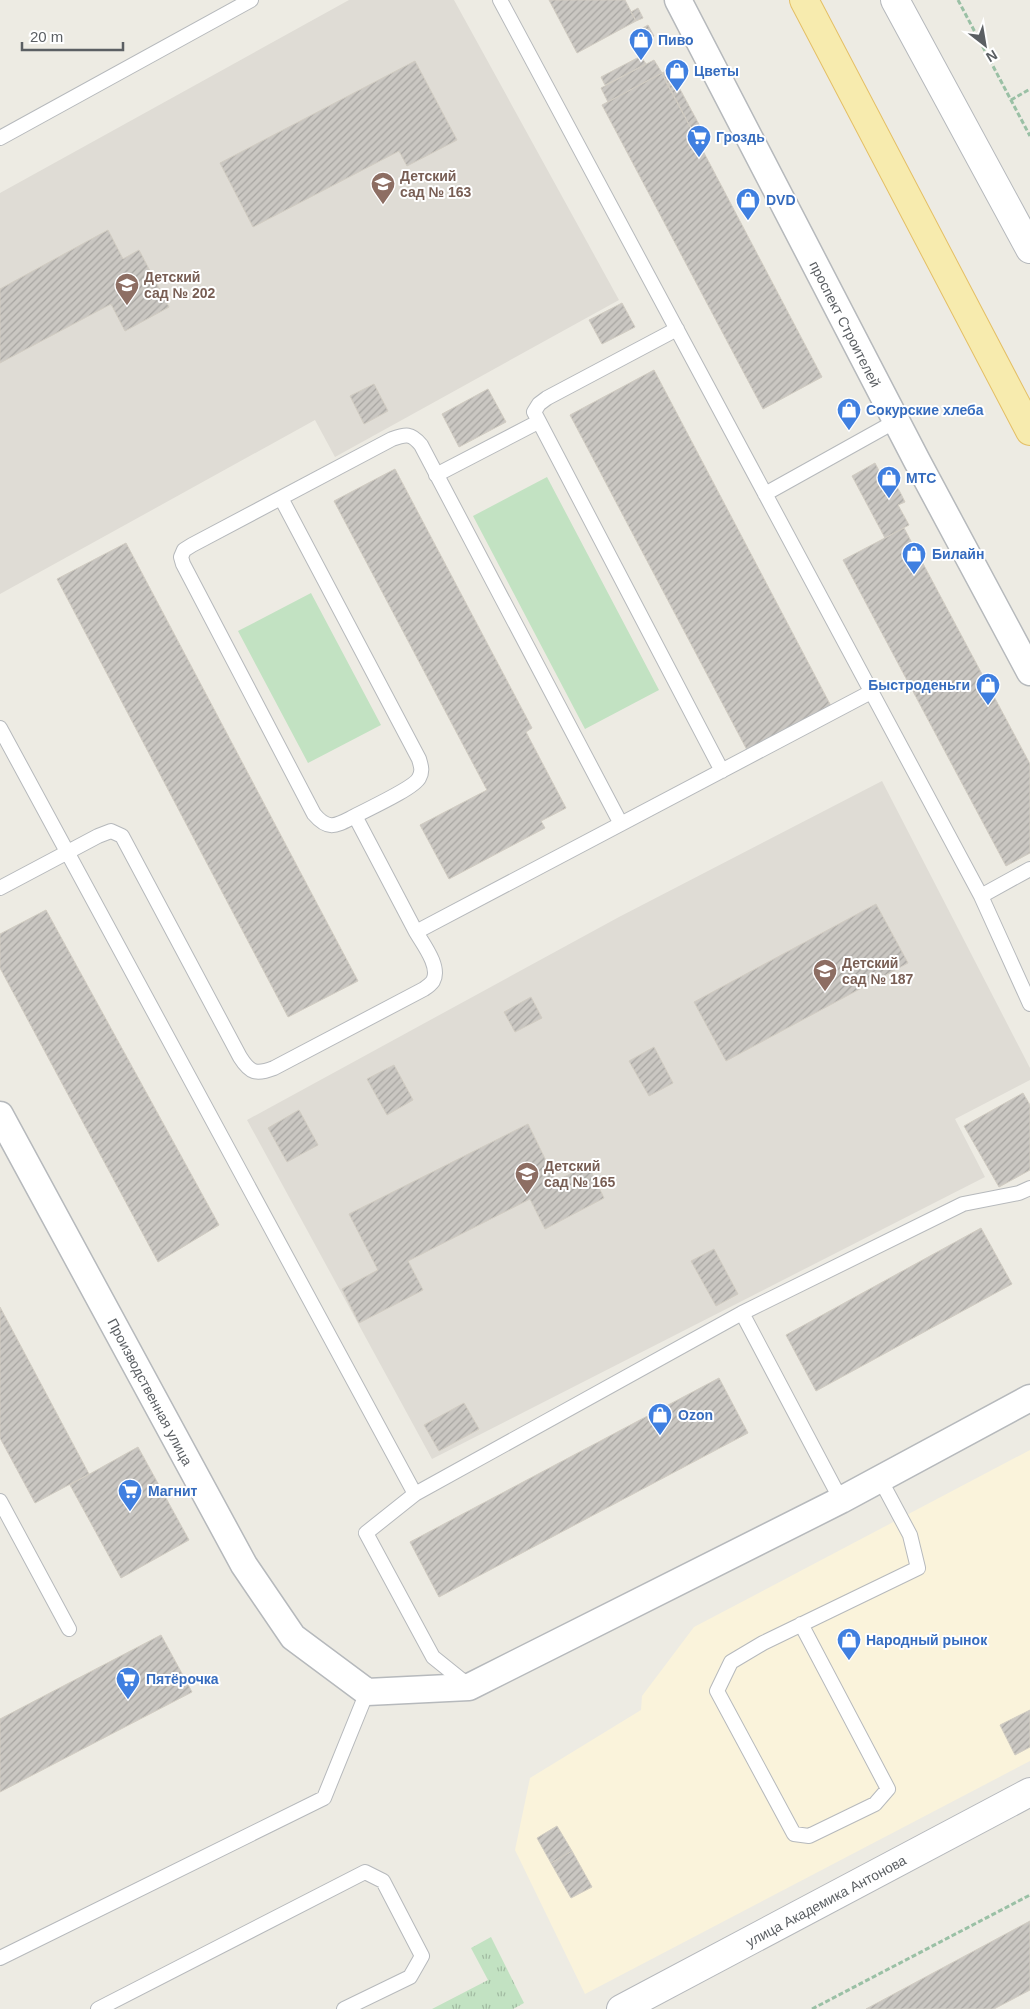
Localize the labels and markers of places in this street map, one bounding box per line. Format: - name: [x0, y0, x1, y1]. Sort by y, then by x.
- shop icon: Пиво: [628, 27, 654, 61]
- place label: Пиво: [658, 32, 694, 48]
- shop icon: Цветы: [664, 58, 690, 92]
- place label: Цветы: [694, 63, 739, 79]
- supermarket icon: Гроздь: [686, 124, 712, 158]
- place label: Гроздь: [716, 129, 765, 145]
- place label: Детский сад № 163: [400, 168, 472, 200]
- school or university icon: Детский сад № 163: [370, 171, 396, 205]
- shop icon: DVD: [735, 187, 761, 221]
- place label: DVD: [766, 192, 796, 208]
- place label: Детский сад № 202: [144, 269, 216, 301]
- school or university icon: Детский сад № 202: [114, 272, 140, 306]
- shop icon: Сокурские хлеба: [836, 397, 862, 431]
- place label: Сокурские хлеба: [866, 402, 984, 418]
- shop icon: МТС: [876, 465, 902, 499]
- place label: МТС: [906, 470, 936, 486]
- shop icon: Билайн: [901, 541, 927, 575]
- place label: Билайн: [932, 546, 984, 562]
- shop icon: Быстроденьги: [975, 672, 1001, 706]
- place label: Быстроденьги: [868, 677, 970, 693]
- place label: Детский сад № 187: [842, 955, 914, 987]
- school or university icon: Детский сад № 187: [812, 958, 838, 992]
- place label: Детский сад № 165: [544, 1158, 616, 1190]
- school or university icon: Детский сад № 165: [514, 1161, 540, 1195]
- shop icon: Ozon: [647, 1402, 673, 1436]
- place label: Ozon: [678, 1407, 713, 1423]
- supermarket icon: Магнит: [117, 1478, 143, 1512]
- place label: Магнит: [148, 1483, 198, 1499]
- shop icon: Народный рынок: [836, 1627, 862, 1661]
- place label: Народный рынок: [866, 1632, 988, 1648]
- supermarket icon: Пятёрочка: [115, 1666, 141, 1700]
- place label: Пятёрочка: [146, 1671, 219, 1687]

